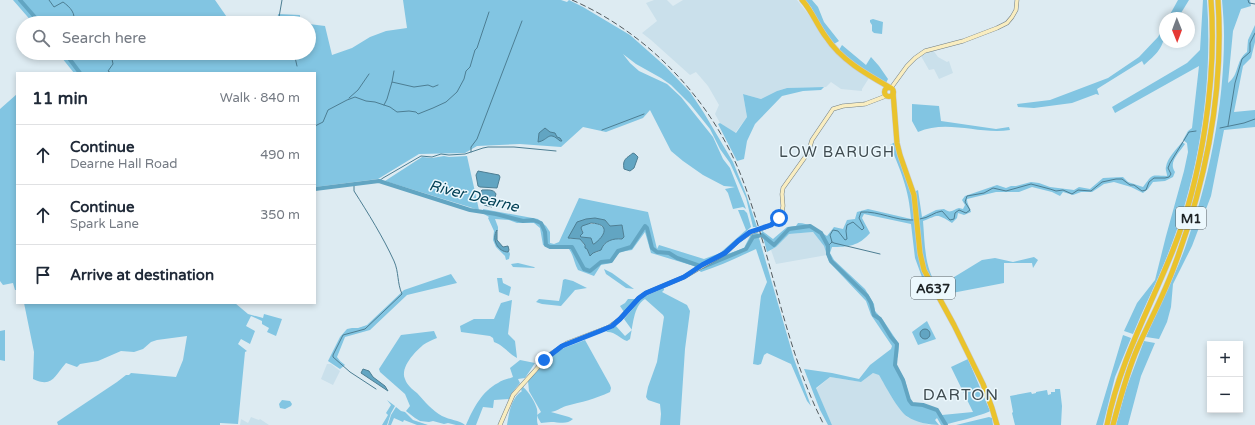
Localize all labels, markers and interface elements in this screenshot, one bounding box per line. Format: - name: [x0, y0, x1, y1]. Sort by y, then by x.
- north arrow: [1159, 12, 1195, 48]
- search box: [16, 16, 316, 60]
- icon: search: [30, 27, 52, 49]
- text: Search here: [62, 29, 146, 47]
- text: 11 min: [32, 88, 88, 109]
- text: Walk · 840 m: [220, 90, 300, 106]
- text: Continue: [70, 138, 134, 156]
- district label: LOW BARUGH: [779, 143, 895, 161]
- icon: ahead: [32, 144, 54, 166]
- text: 490 m: [260, 147, 300, 163]
- text: Dearne Hall Road: [70, 156, 177, 172]
- water label: River Dearne: [427, 176, 522, 216]
- text: Continue: [70, 198, 134, 216]
- icon: ahead: [32, 204, 54, 226]
- text: 350 m: [260, 207, 300, 223]
- road number: M1: [1176, 207, 1206, 229]
- route start: [770, 209, 788, 227]
- text: Spark Lane: [70, 216, 139, 232]
- icon: arrive: [32, 264, 54, 286]
- text: Arrive at destination: [70, 266, 214, 284]
- road number: A637: [911, 277, 955, 299]
- map controls: [1207, 341, 1243, 413]
- button: +: [1207, 341, 1243, 377]
- route end: [535, 351, 553, 369]
- button: −: [1207, 377, 1243, 413]
- district label: DARTON: [923, 385, 999, 405]

